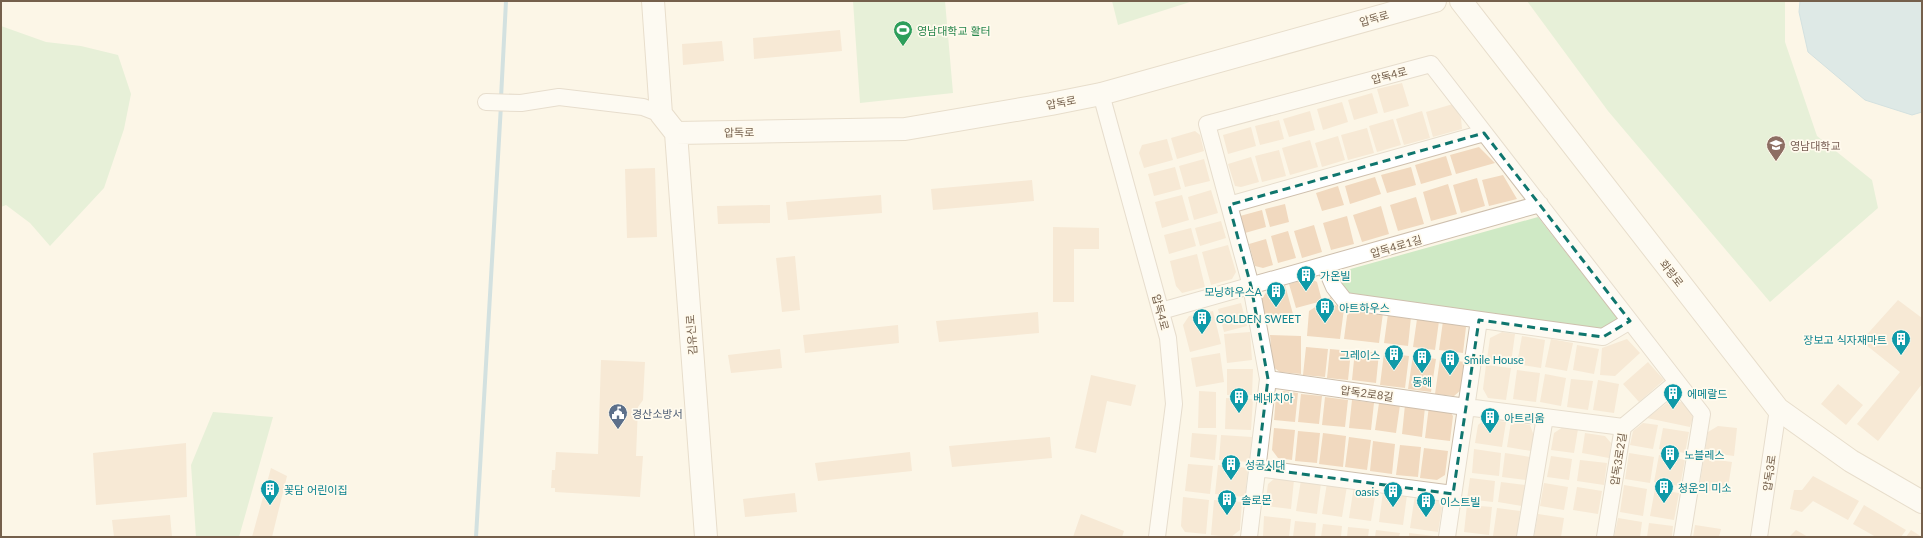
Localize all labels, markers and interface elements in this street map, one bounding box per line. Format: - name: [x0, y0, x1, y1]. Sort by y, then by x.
- street label: 압독로: [1358, 8, 1390, 28]
- sports icon: 영남대학교 활터: [892, 19, 914, 47]
- place label: 영남대학교 활터: [917, 24, 991, 37]
- street label: 압독4로: [1370, 64, 1408, 86]
- street label: 압독로: [1045, 93, 1077, 111]
- street label: 압독로: [724, 125, 754, 139]
- school or university icon: 영남대학교: [1765, 134, 1787, 162]
- place label: 영남대학교: [1790, 139, 1841, 152]
- street label: 압독4로1길: [1369, 232, 1423, 260]
- street label: 화랑로: [1658, 257, 1686, 289]
- building icon: 가온빌: [1295, 264, 1317, 292]
- place label: 가온빌: [1320, 269, 1350, 282]
- building icon: 모닝하우스A: [1265, 280, 1287, 308]
- place label: 모닝하우스A: [1204, 285, 1263, 298]
- street label: 압독4로: [1150, 293, 1172, 331]
- building icon: 아트하우스: [1314, 296, 1336, 324]
- place label: 아트하우스: [1339, 301, 1390, 314]
- building icon: GOLDEN SWEET: [1191, 307, 1213, 335]
- place label: GOLDEN SWEET: [1216, 312, 1301, 325]
- street label: 김유신로: [683, 314, 699, 356]
- building icon: 장보고 식자재마트: [1890, 328, 1912, 356]
- place label: 장보고 식자재마트: [1803, 333, 1887, 346]
- building icon: 그레이스: [1383, 343, 1405, 371]
- building icon: 동해: [1411, 346, 1433, 374]
- place label: 그레이스: [1340, 348, 1380, 361]
- building icon: Smile House: [1439, 348, 1461, 376]
- place label: Smile House: [1464, 353, 1524, 366]
- place label: 동해: [1412, 375, 1432, 388]
- building icon: 에메랄드: [1662, 382, 1684, 410]
- street label: 압독2로8길: [1340, 383, 1394, 403]
- building icon: 베네치아: [1228, 386, 1250, 414]
- place label: 에메랄드: [1687, 387, 1727, 400]
- place label: 베네치아: [1253, 391, 1293, 404]
- public building icon: 경산소방서: [607, 402, 629, 430]
- building icon: 아트리움: [1479, 406, 1501, 434]
- place label: 경산소방서: [632, 407, 683, 420]
- place label: 아트리움: [1504, 411, 1544, 424]
- street label: 압독3로2길: [1607, 432, 1629, 486]
- building icon: 노블레스: [1659, 443, 1681, 471]
- place label: 노블레스: [1684, 448, 1724, 461]
- building icon: 성공시대: [1220, 453, 1242, 481]
- street label: 압독3로: [1760, 454, 1778, 492]
- place label: 성공시대: [1245, 458, 1285, 471]
- building icon: 청운의 미소: [1653, 476, 1675, 504]
- building icon: 꽃담 어린이집: [259, 478, 281, 506]
- building icon: oasis: [1382, 480, 1404, 508]
- place label: 청운의 미소: [1678, 481, 1731, 494]
- place label: 꽃담 어린이집: [284, 483, 348, 496]
- place label: oasis: [1355, 485, 1379, 498]
- building icon: 솔로몬: [1216, 488, 1238, 516]
- building icon: 이스트빌: [1415, 490, 1437, 518]
- place label: 솔로몬: [1241, 493, 1271, 506]
- place label: 이스트빌: [1440, 495, 1480, 508]

